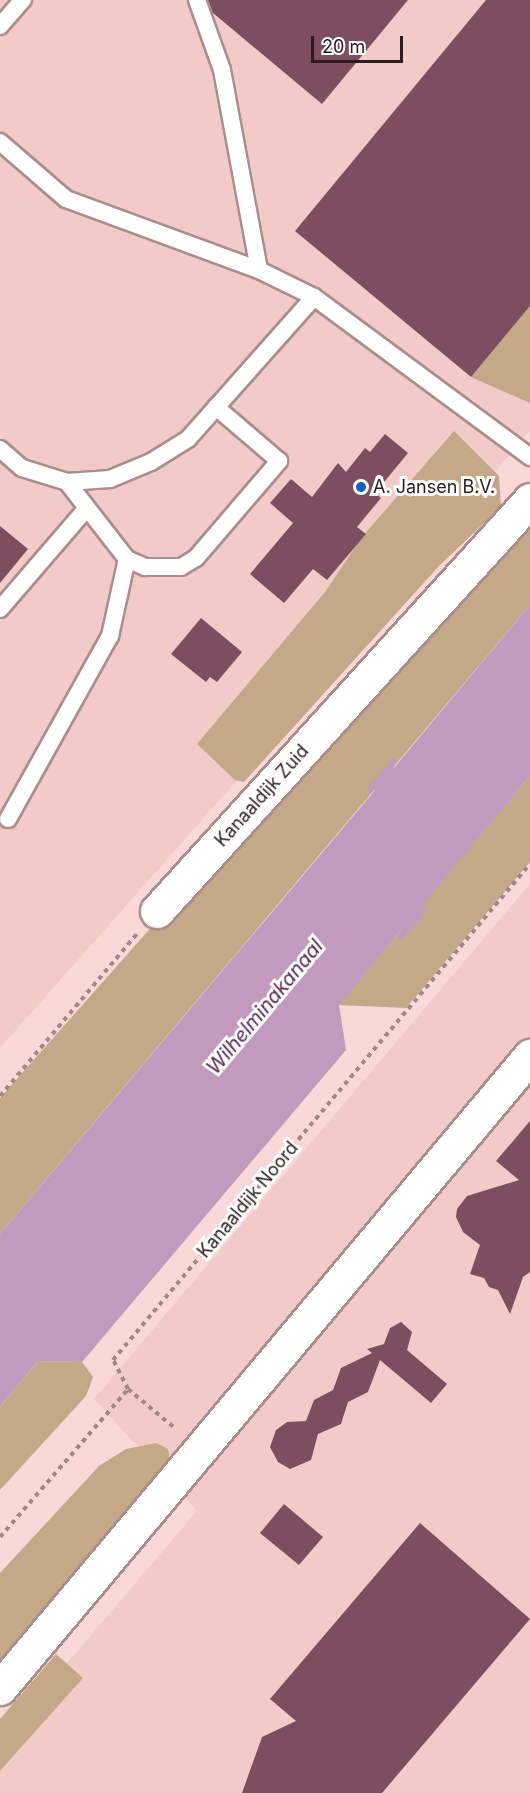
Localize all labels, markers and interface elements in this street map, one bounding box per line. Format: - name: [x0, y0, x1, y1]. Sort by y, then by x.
- scale bar: [314, 24, 406, 62]
- text: 20 m: [322, 36, 365, 57]
- place label: A. Jansen B.V.: [373, 476, 495, 498]
- marker: A. Jansen B.V.: [354, 480, 368, 494]
- street label: Kanaaldijk Zuid: [211, 741, 313, 851]
- water label: Wilhelminakanaal: [202, 935, 328, 1079]
- street label: Kanaaldijk Noord: [193, 1138, 303, 1262]

